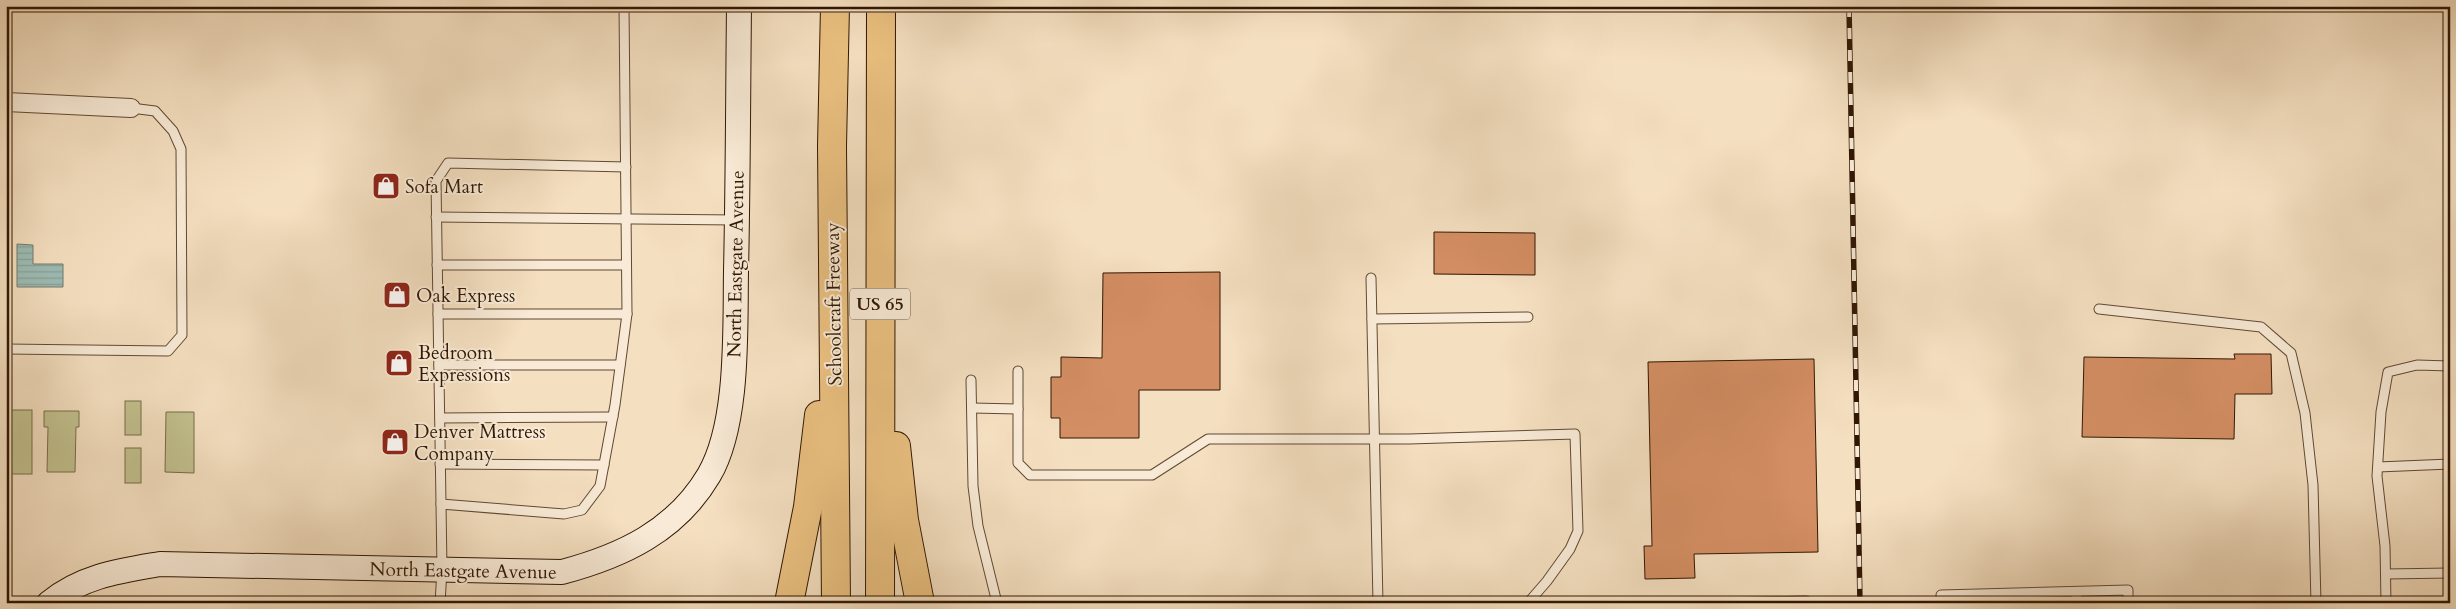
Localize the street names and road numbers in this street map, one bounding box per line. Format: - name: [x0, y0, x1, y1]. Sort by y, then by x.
- street label: North Eastgate Avenue: [721, 170, 751, 358]
- street label: Schoolcraft Freeway: [820, 222, 848, 386]
- road number: US 65: [850, 288, 910, 320]
- street label: North Eastgate Avenue: [369, 556, 557, 586]

